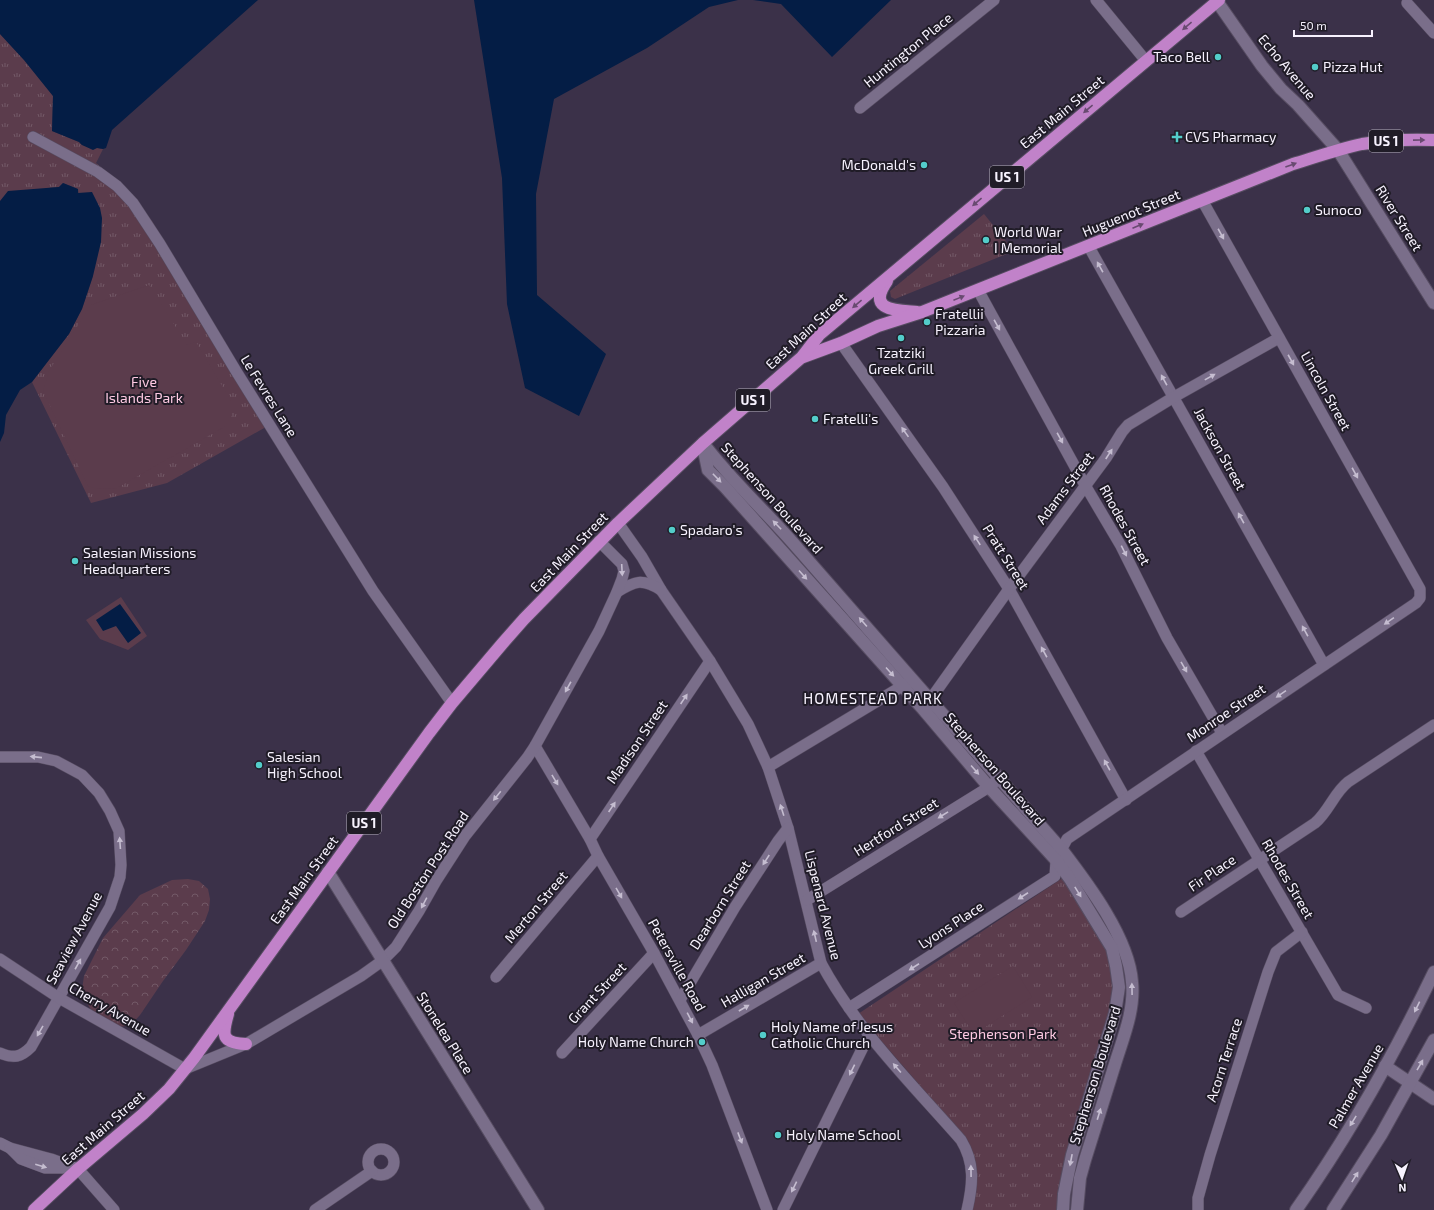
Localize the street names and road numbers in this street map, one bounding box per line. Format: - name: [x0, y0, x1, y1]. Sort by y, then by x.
- street label: Huntington Place: [860, 9, 955, 91]
- street label: Echo Avenue: [1255, 30, 1320, 103]
- street label: East Main Street: [1016, 71, 1107, 152]
- road number: US 1: [1369, 130, 1403, 152]
- road number: US 1: [990, 166, 1024, 188]
- street label: River Street: [1373, 182, 1426, 254]
- street label: Huguenot Street: [1079, 185, 1182, 240]
- street label: East Main Street: [762, 289, 850, 373]
- street label: Lincoln Street: [1298, 348, 1355, 433]
- street label: Le Fevres Lane: [237, 351, 301, 440]
- road number: US 1: [736, 389, 770, 411]
- street label: Jackson Street: [1191, 405, 1250, 493]
- street label: Stephenson Boulevard: [718, 439, 827, 557]
- street label: Adams Street: [1032, 448, 1097, 527]
- street label: Rhodes Street: [1096, 482, 1155, 568]
- street label: East Main Street: [526, 508, 611, 595]
- street label: Pratt Street: [980, 521, 1033, 593]
- street label: Monroe Street: [1183, 680, 1268, 745]
- street label: Madison Street: [603, 697, 671, 787]
- street label: Stephenson Boulevard: [942, 709, 1049, 828]
- street label: Hertford Street: [850, 794, 941, 859]
- street label: Old Boston Post Road: [383, 808, 472, 932]
- road number: US 1: [347, 812, 381, 834]
- street label: East Main Street: [266, 832, 341, 927]
- street label: Rhodes Street: [1259, 836, 1318, 922]
- street label: Lispenard Avenue: [802, 848, 845, 961]
- street label: Fir Place: [1185, 850, 1239, 895]
- street label: Dearborn Street: [685, 857, 754, 952]
- street label: Merton Street: [501, 867, 571, 946]
- street label: Seaview Avenue: [42, 889, 105, 987]
- street label: Lyons Place: [915, 897, 986, 952]
- street label: Petersville Road: [645, 915, 710, 1014]
- street label: Halligan Street: [718, 949, 808, 1011]
- street label: Grant Street: [564, 958, 629, 1027]
- street label: Cherry Avenue: [66, 978, 154, 1039]
- street label: Stonelea Place: [413, 989, 477, 1077]
- street label: Stephenson Boulevard: [1065, 1004, 1124, 1146]
- street label: Acorn Terrace: [1202, 1016, 1245, 1104]
- street label: Palmer Avenue: [1324, 1040, 1387, 1131]
- street label: East Main Street: [58, 1087, 148, 1168]

